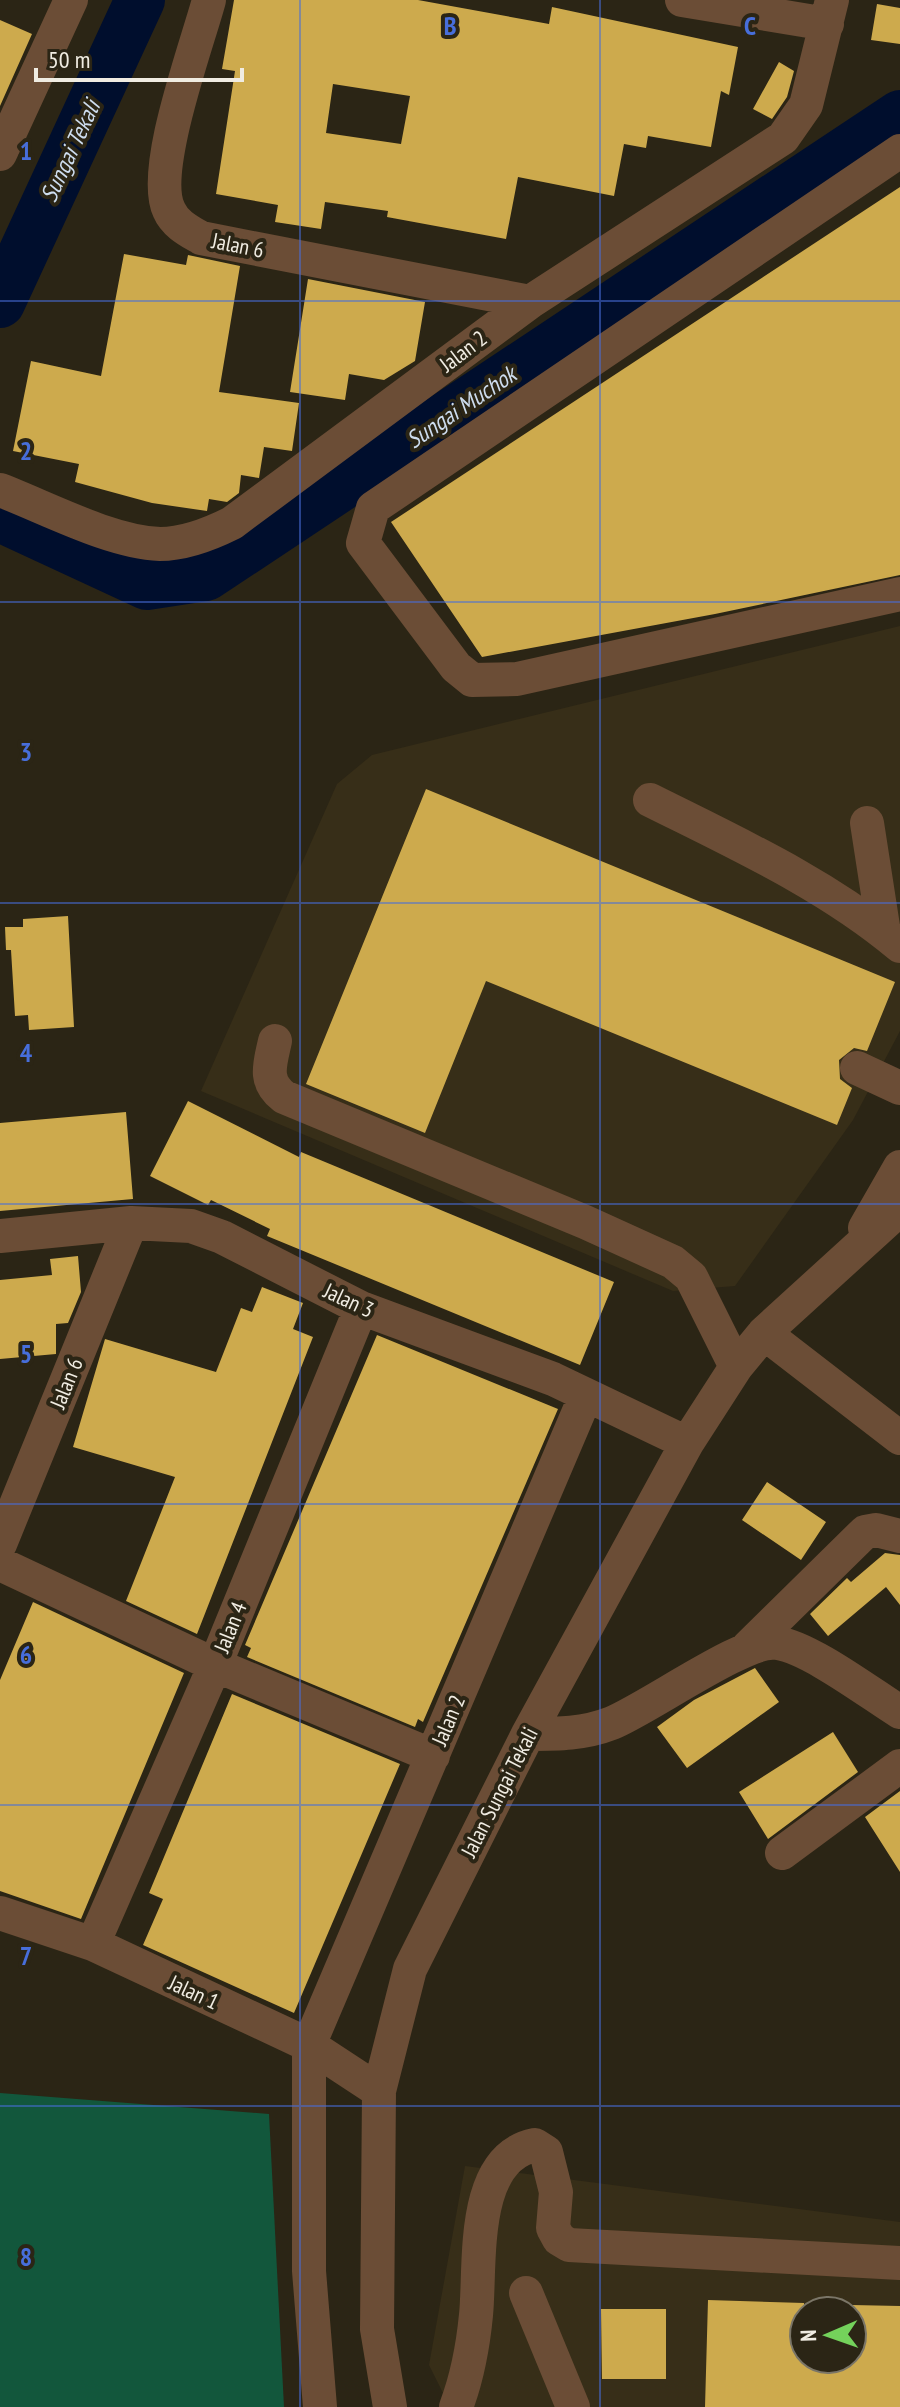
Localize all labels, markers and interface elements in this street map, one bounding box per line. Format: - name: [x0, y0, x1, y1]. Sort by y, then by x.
- text: B: [444, 9, 457, 42]
- text: C: [744, 9, 756, 42]
- scale bar: [36, 32, 242, 82]
- text: 50 m: [48, 44, 90, 75]
- water label: Sungai Tekali: [33, 93, 108, 207]
- text: 1: [20, 134, 32, 167]
- street label: Jalan 6: [209, 226, 266, 264]
- street label: Jalan 2: [433, 324, 492, 379]
- water label: Sungai Muchok: [400, 357, 524, 455]
- text: 2: [20, 434, 32, 467]
- text: 3: [20, 735, 32, 768]
- text: 4: [20, 1036, 33, 1069]
- street label: Jalan 3: [318, 1276, 379, 1324]
- text: 5: [20, 1337, 32, 1370]
- street label: Jalan 6: [43, 1354, 89, 1413]
- street label: Jalan 4: [207, 1597, 253, 1657]
- text: 6: [20, 1638, 32, 1671]
- street label: Jalan 2: [425, 1690, 471, 1750]
- street label: Jalan Sungai Tekali: [454, 1722, 544, 1863]
- text: 7: [20, 1939, 32, 1972]
- street label: Jalan 1: [163, 1968, 224, 2016]
- text: 8: [20, 2240, 32, 2273]
- north arrow: [788, 2295, 868, 2375]
- text: N: [794, 2329, 822, 2342]

